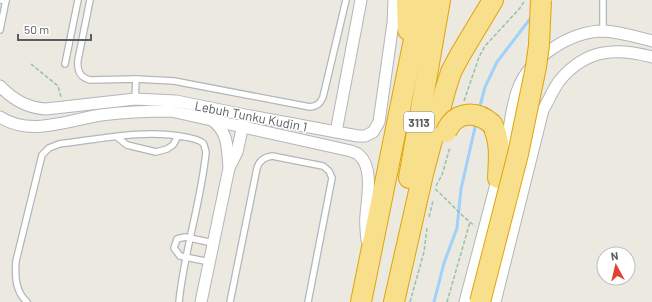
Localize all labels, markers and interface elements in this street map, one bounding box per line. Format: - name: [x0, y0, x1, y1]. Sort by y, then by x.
- scale bar: [18, 16, 91, 42]
- text: 50 m: [24, 22, 49, 36]
- street label: Lebuh Tunku Kudin 1: [193, 97, 309, 135]
- road number: 3113: [404, 112, 434, 132]
- north arrow: [596, 246, 636, 286]
- text: N: [610, 249, 619, 263]

